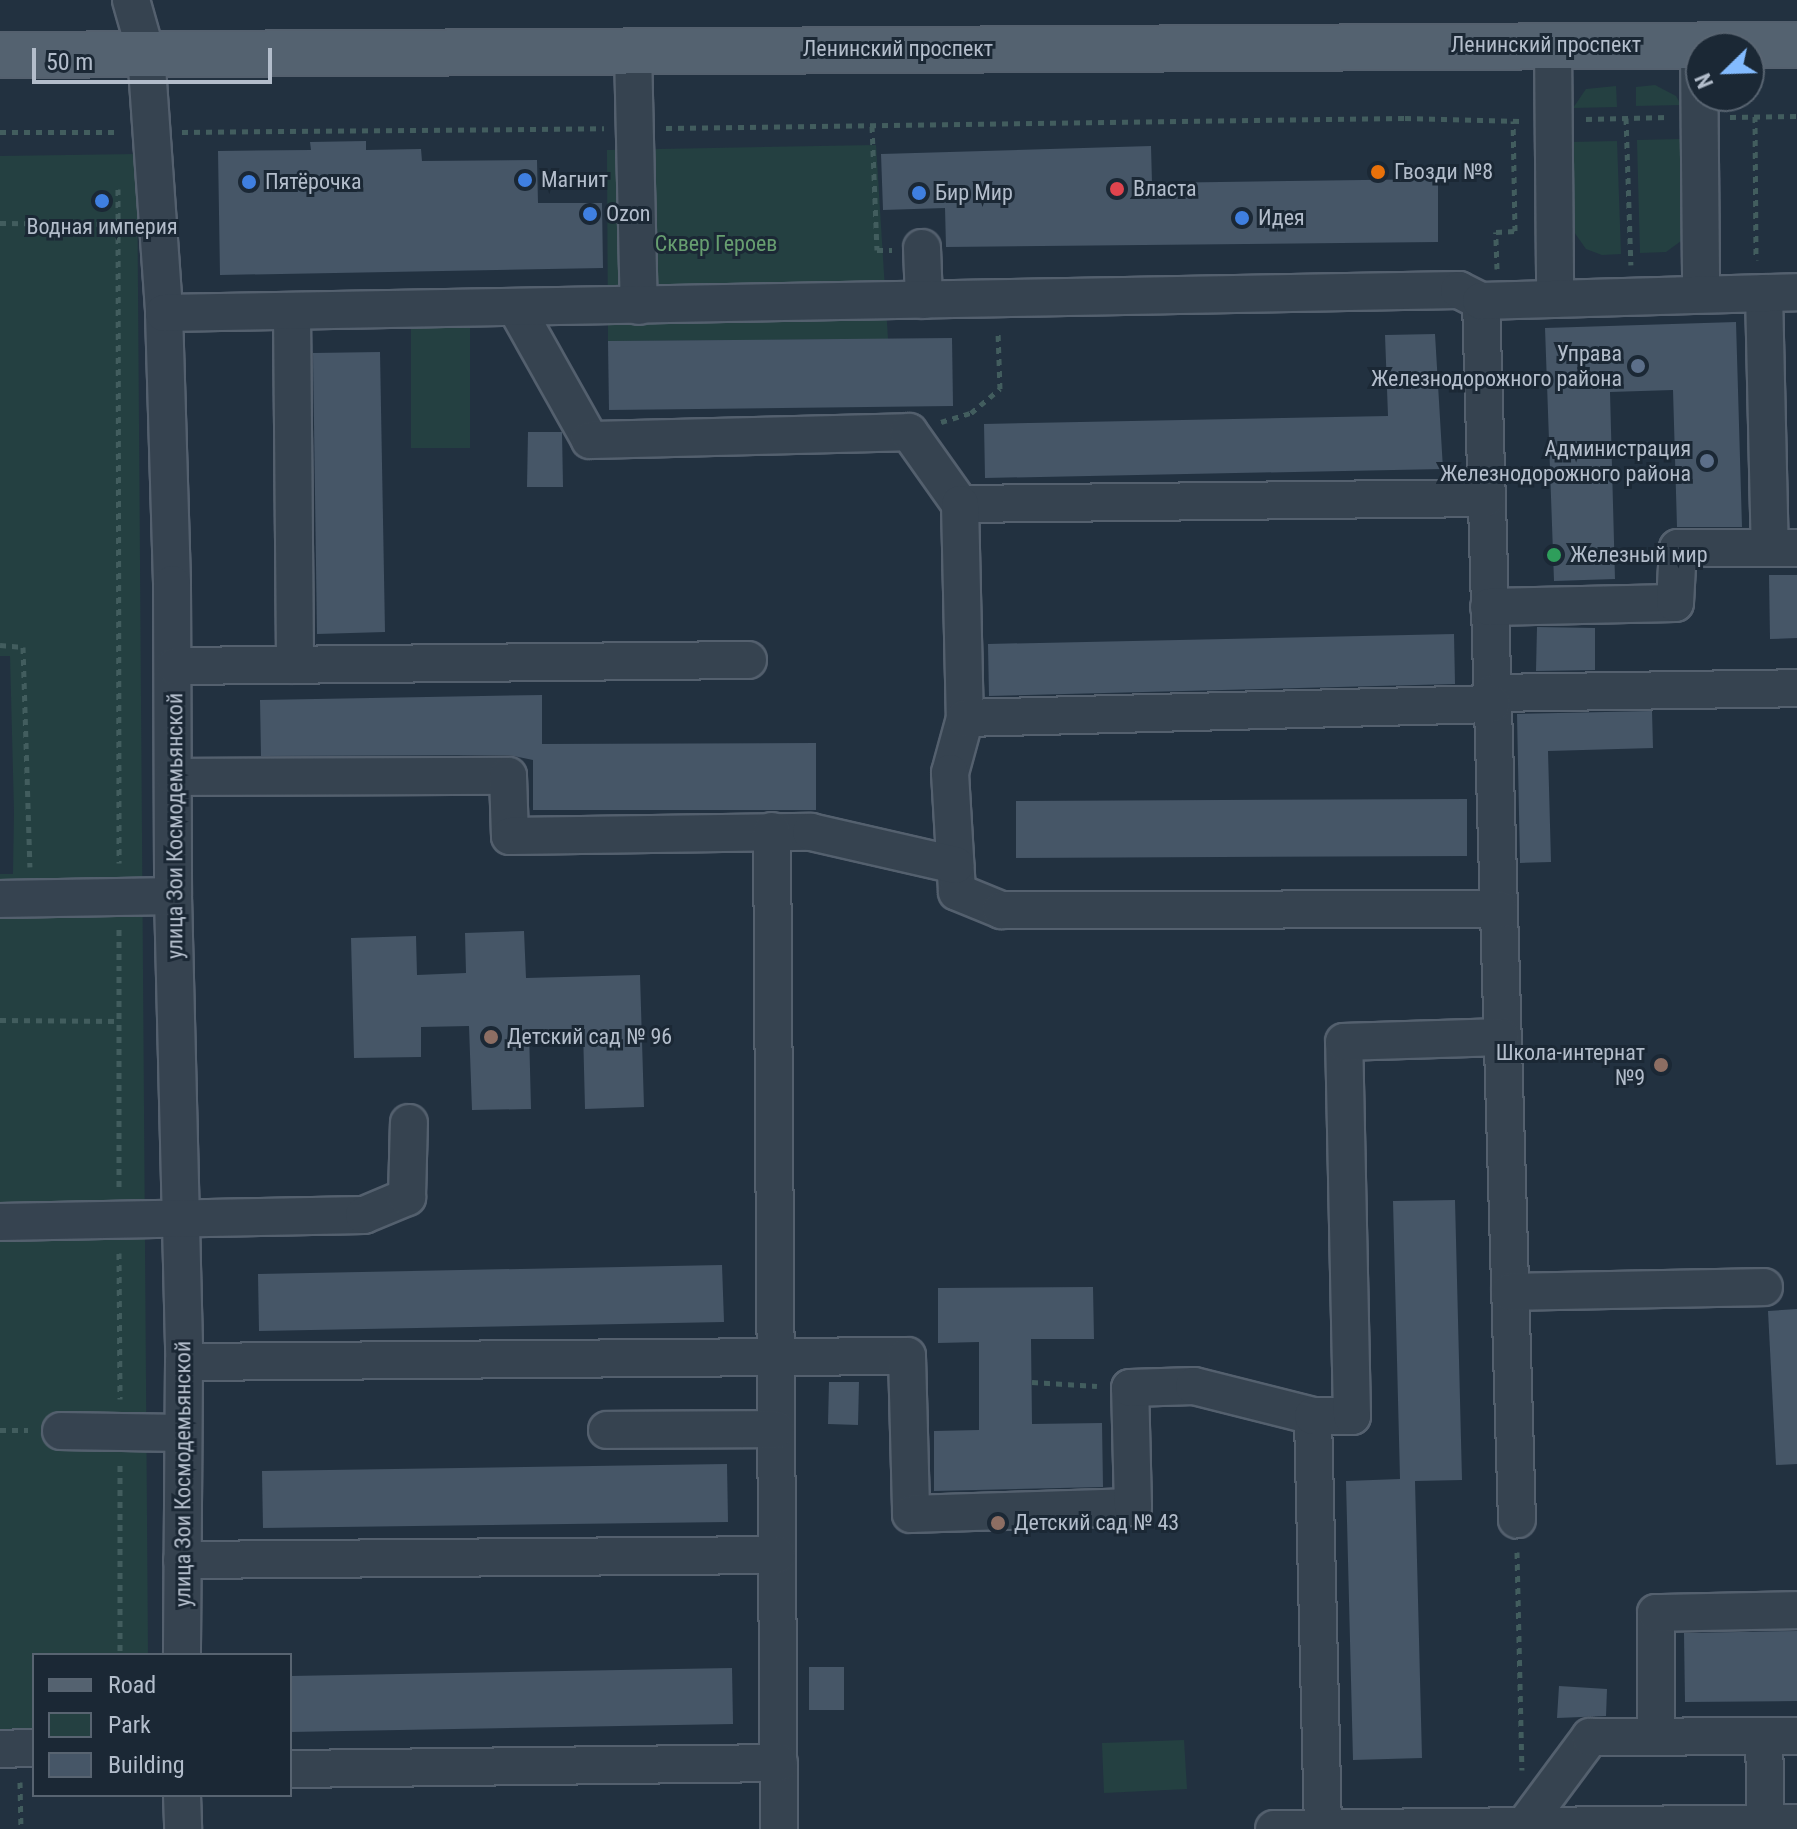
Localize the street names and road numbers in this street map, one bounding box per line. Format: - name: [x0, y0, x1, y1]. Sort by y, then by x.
- street label: Ленинский проспект: [1451, 32, 1641, 58]
- street label: Ленинский проспект: [803, 36, 993, 62]
- street label: улица Зои Космодемьянской: [162, 693, 188, 959]
- street label: улица Зои Космодемьянской: [170, 1341, 196, 1607]

